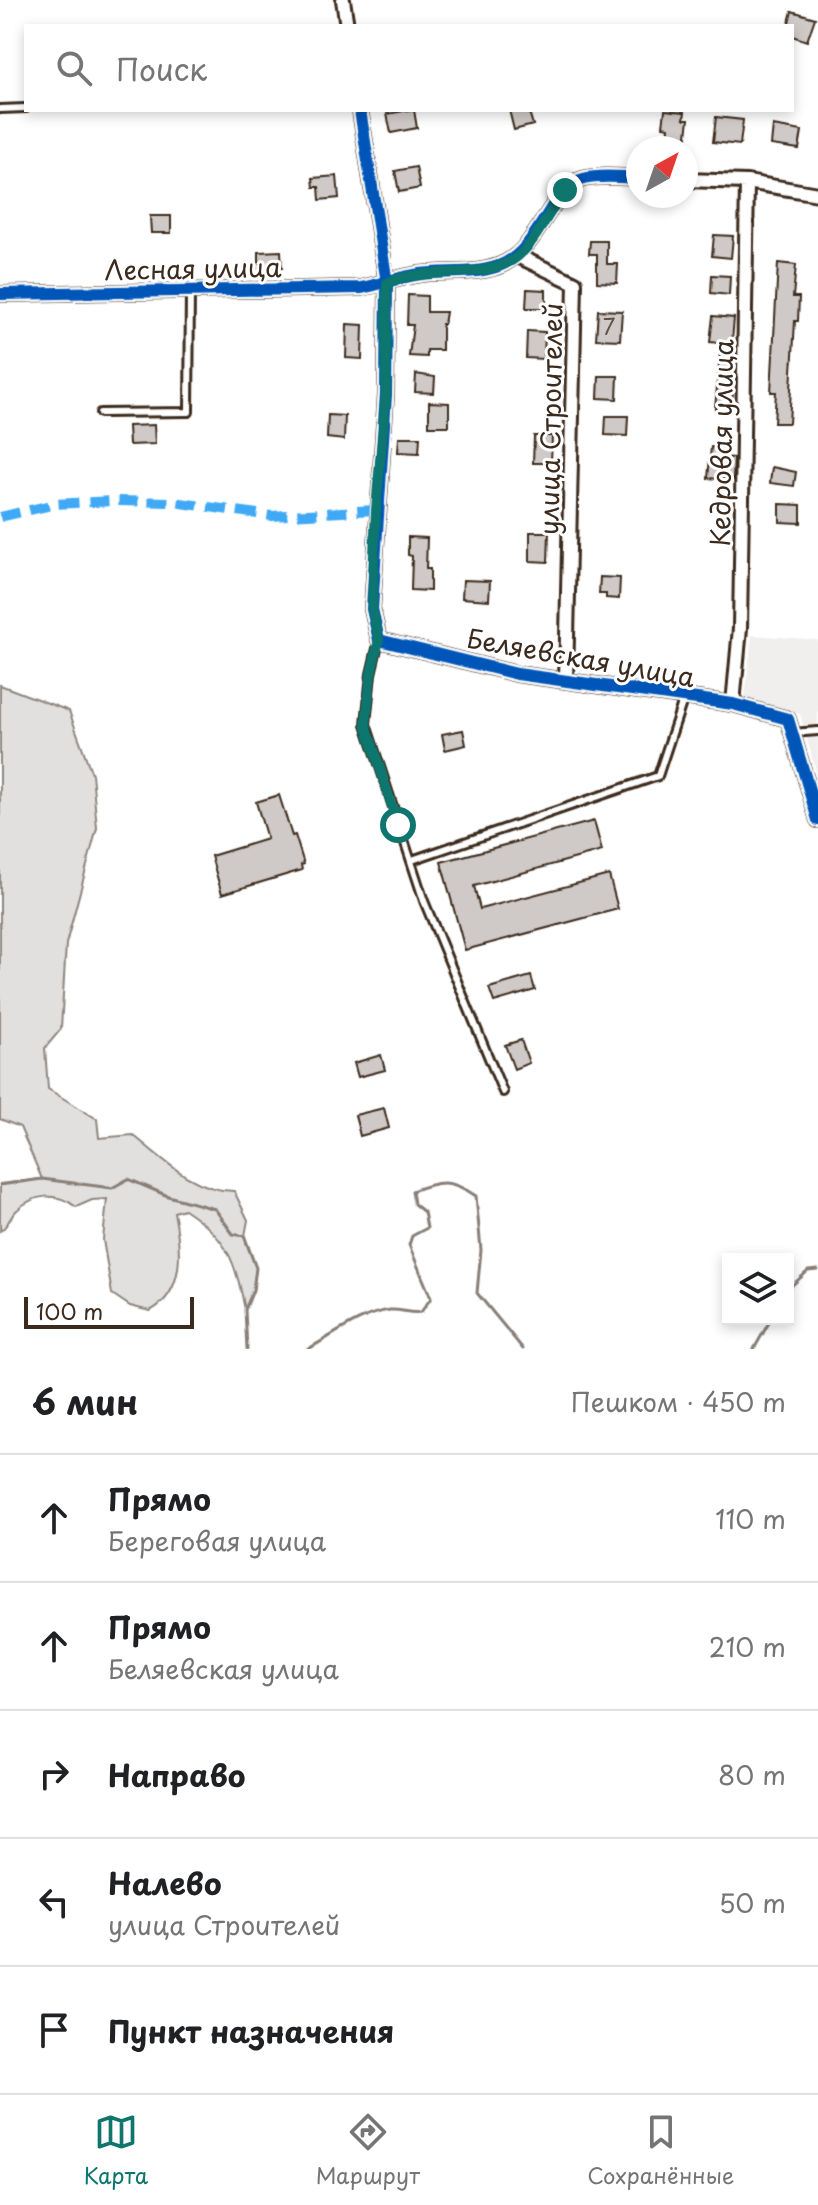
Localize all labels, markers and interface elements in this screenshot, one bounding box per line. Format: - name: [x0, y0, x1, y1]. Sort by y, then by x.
- search box: [24, 24, 794, 112]
- icon: search: [52, 46, 96, 90]
- text: Поиск: [116, 46, 207, 91]
- north arrow: [626, 136, 698, 208]
- route end: [547, 172, 583, 208]
- street label: Лесная улица: [104, 247, 282, 289]
- street label: улица Строителей: [528, 303, 572, 535]
- house number: 7: [603, 309, 615, 342]
- street label: Кедровая улица: [700, 338, 742, 547]
- street label: Беляевская улица: [464, 618, 699, 696]
- route start: [380, 807, 416, 843]
- map controls: [722, 1253, 794, 1325]
- button: layers: [722, 1253, 794, 1325]
- scale bar: [24, 1293, 194, 1329]
- text: 100 m: [36, 1294, 103, 1327]
- text: 6 мин: [32, 1375, 138, 1427]
- text: Пешком · 450 m: [571, 1382, 786, 1421]
- text: Прямо: [108, 1476, 211, 1521]
- icon: ahead: [32, 1496, 76, 1540]
- text: 110 m: [715, 1499, 786, 1538]
- text: Береговая улица: [108, 1521, 326, 1560]
- text: Прямо: [108, 1604, 211, 1649]
- icon: ahead: [32, 1624, 76, 1668]
- text: 210 m: [709, 1627, 786, 1666]
- text: Беляевская улица: [108, 1649, 339, 1688]
- icon: right: [32, 1752, 76, 1796]
- text: Направо: [108, 1752, 246, 1797]
- text: 80 m: [718, 1755, 786, 1794]
- text: Налево: [108, 1860, 222, 1905]
- icon: left: [32, 1880, 76, 1924]
- text: 50 m: [719, 1883, 786, 1922]
- text: улица Строителей: [108, 1905, 340, 1944]
- icon: arrive: [32, 2008, 76, 2052]
- text: Пункт назначения: [108, 2008, 394, 2053]
- tab: Карта: [84, 2110, 148, 2191]
- tab: Маршрут: [316, 2110, 420, 2191]
- tab: Сохранённые: [587, 2110, 734, 2191]

